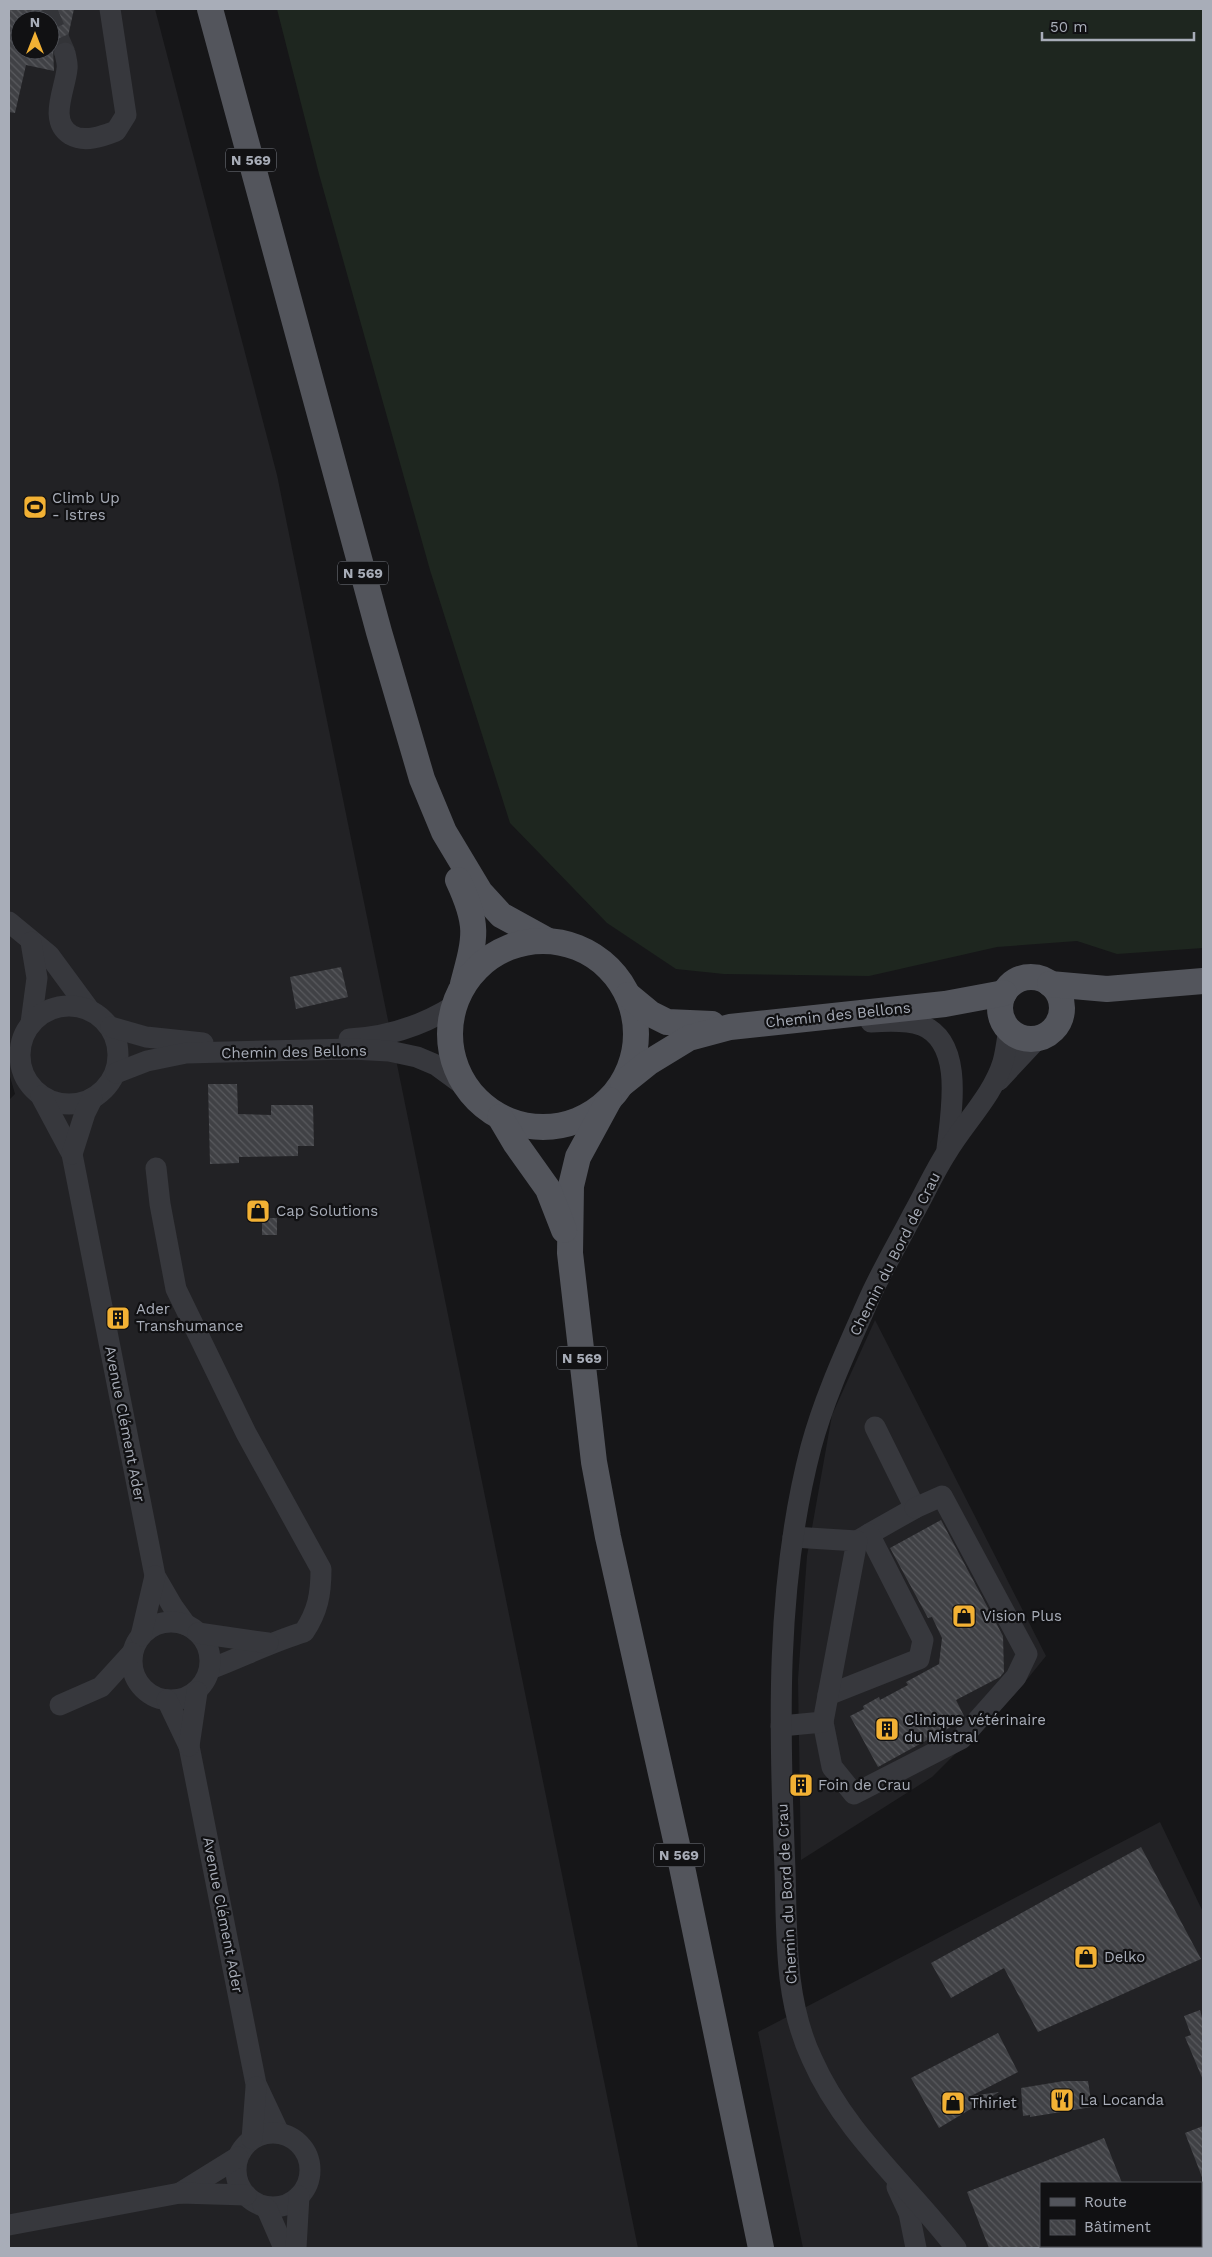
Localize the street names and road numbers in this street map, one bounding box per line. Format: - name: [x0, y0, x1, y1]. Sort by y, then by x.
- road number: N 569: [226, 148, 276, 172]
- road number: N 569: [338, 562, 388, 584]
- street label: Chemin des Bellons: [765, 998, 912, 1032]
- street label: Chemin des Bellons: [221, 1042, 367, 1062]
- street label: Chemin du Bord de Crau: [846, 1169, 944, 1339]
- street label: Avenue Clément Ader: [101, 1344, 149, 1504]
- road number: N 569: [557, 1346, 607, 1370]
- street label: Chemin du Bord de Crau: [773, 1803, 801, 1985]
- street label: Avenue Clément Ader: [199, 1835, 247, 1995]
- road number: N 569: [654, 1844, 704, 1866]

